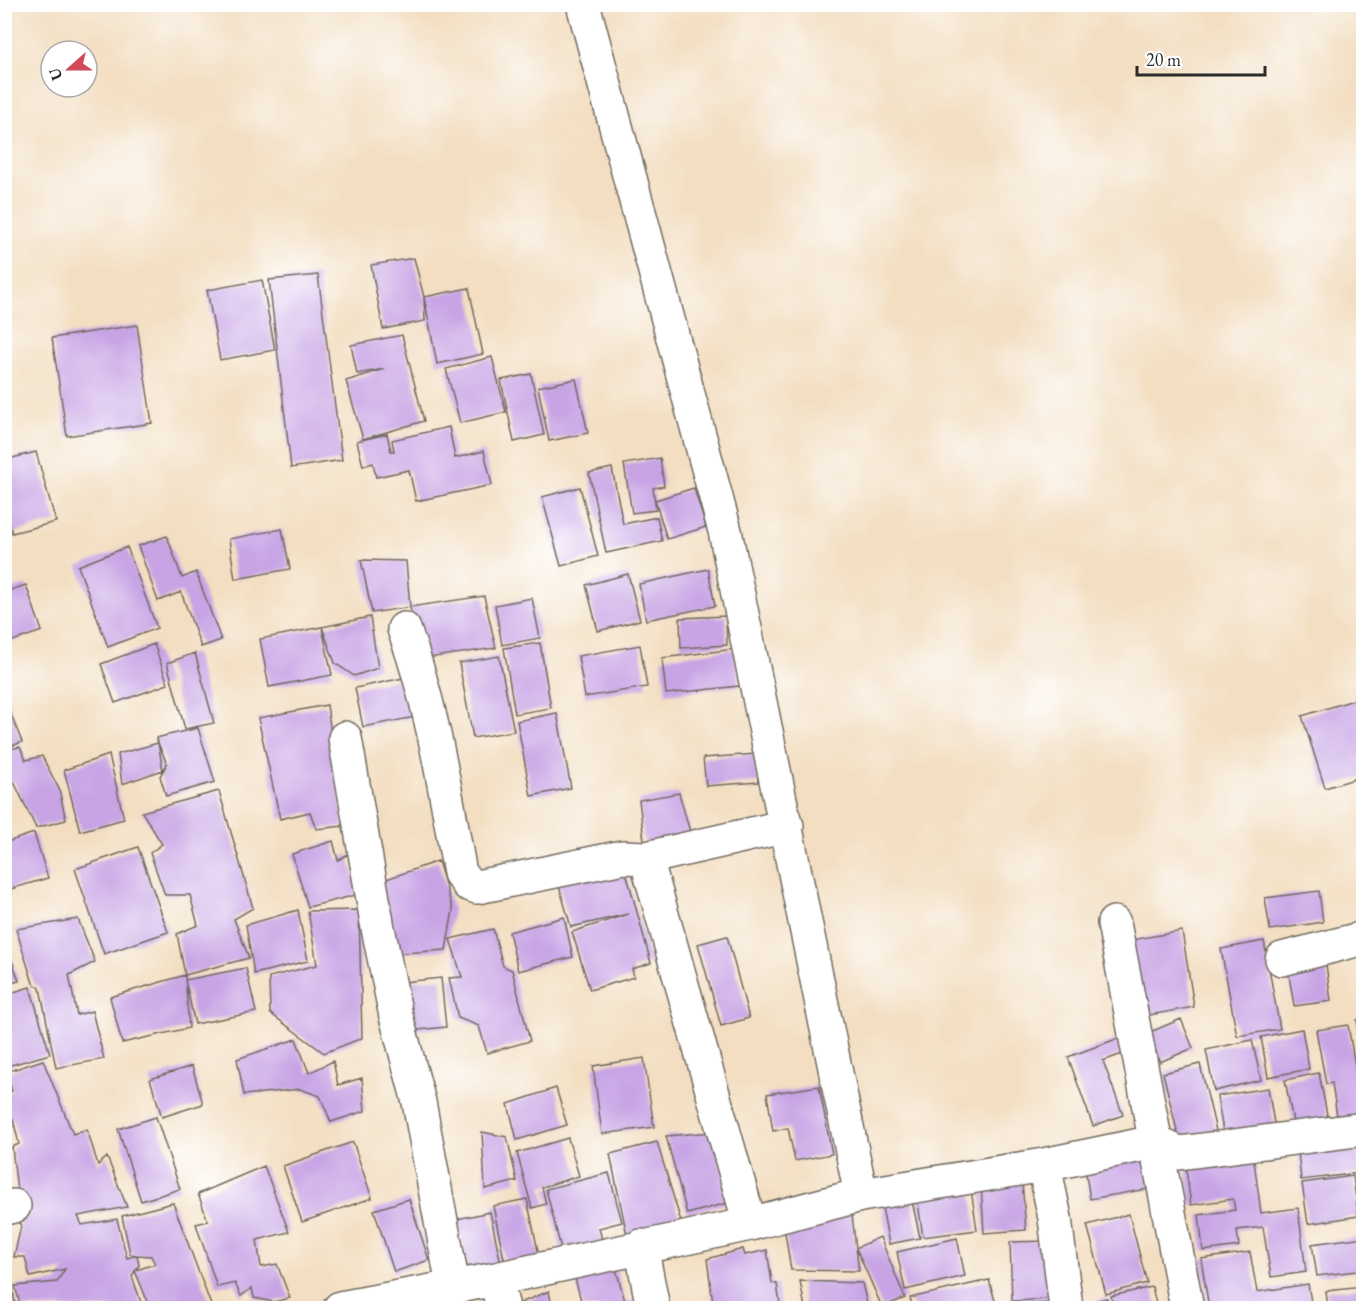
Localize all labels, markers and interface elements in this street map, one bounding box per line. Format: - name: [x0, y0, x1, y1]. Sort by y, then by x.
- north arrow: [39, 39, 99, 99]
- scale bar: [1137, 39, 1264, 77]
- text: 20 m: [1146, 48, 1181, 71]
- text: U: [43, 65, 67, 84]

